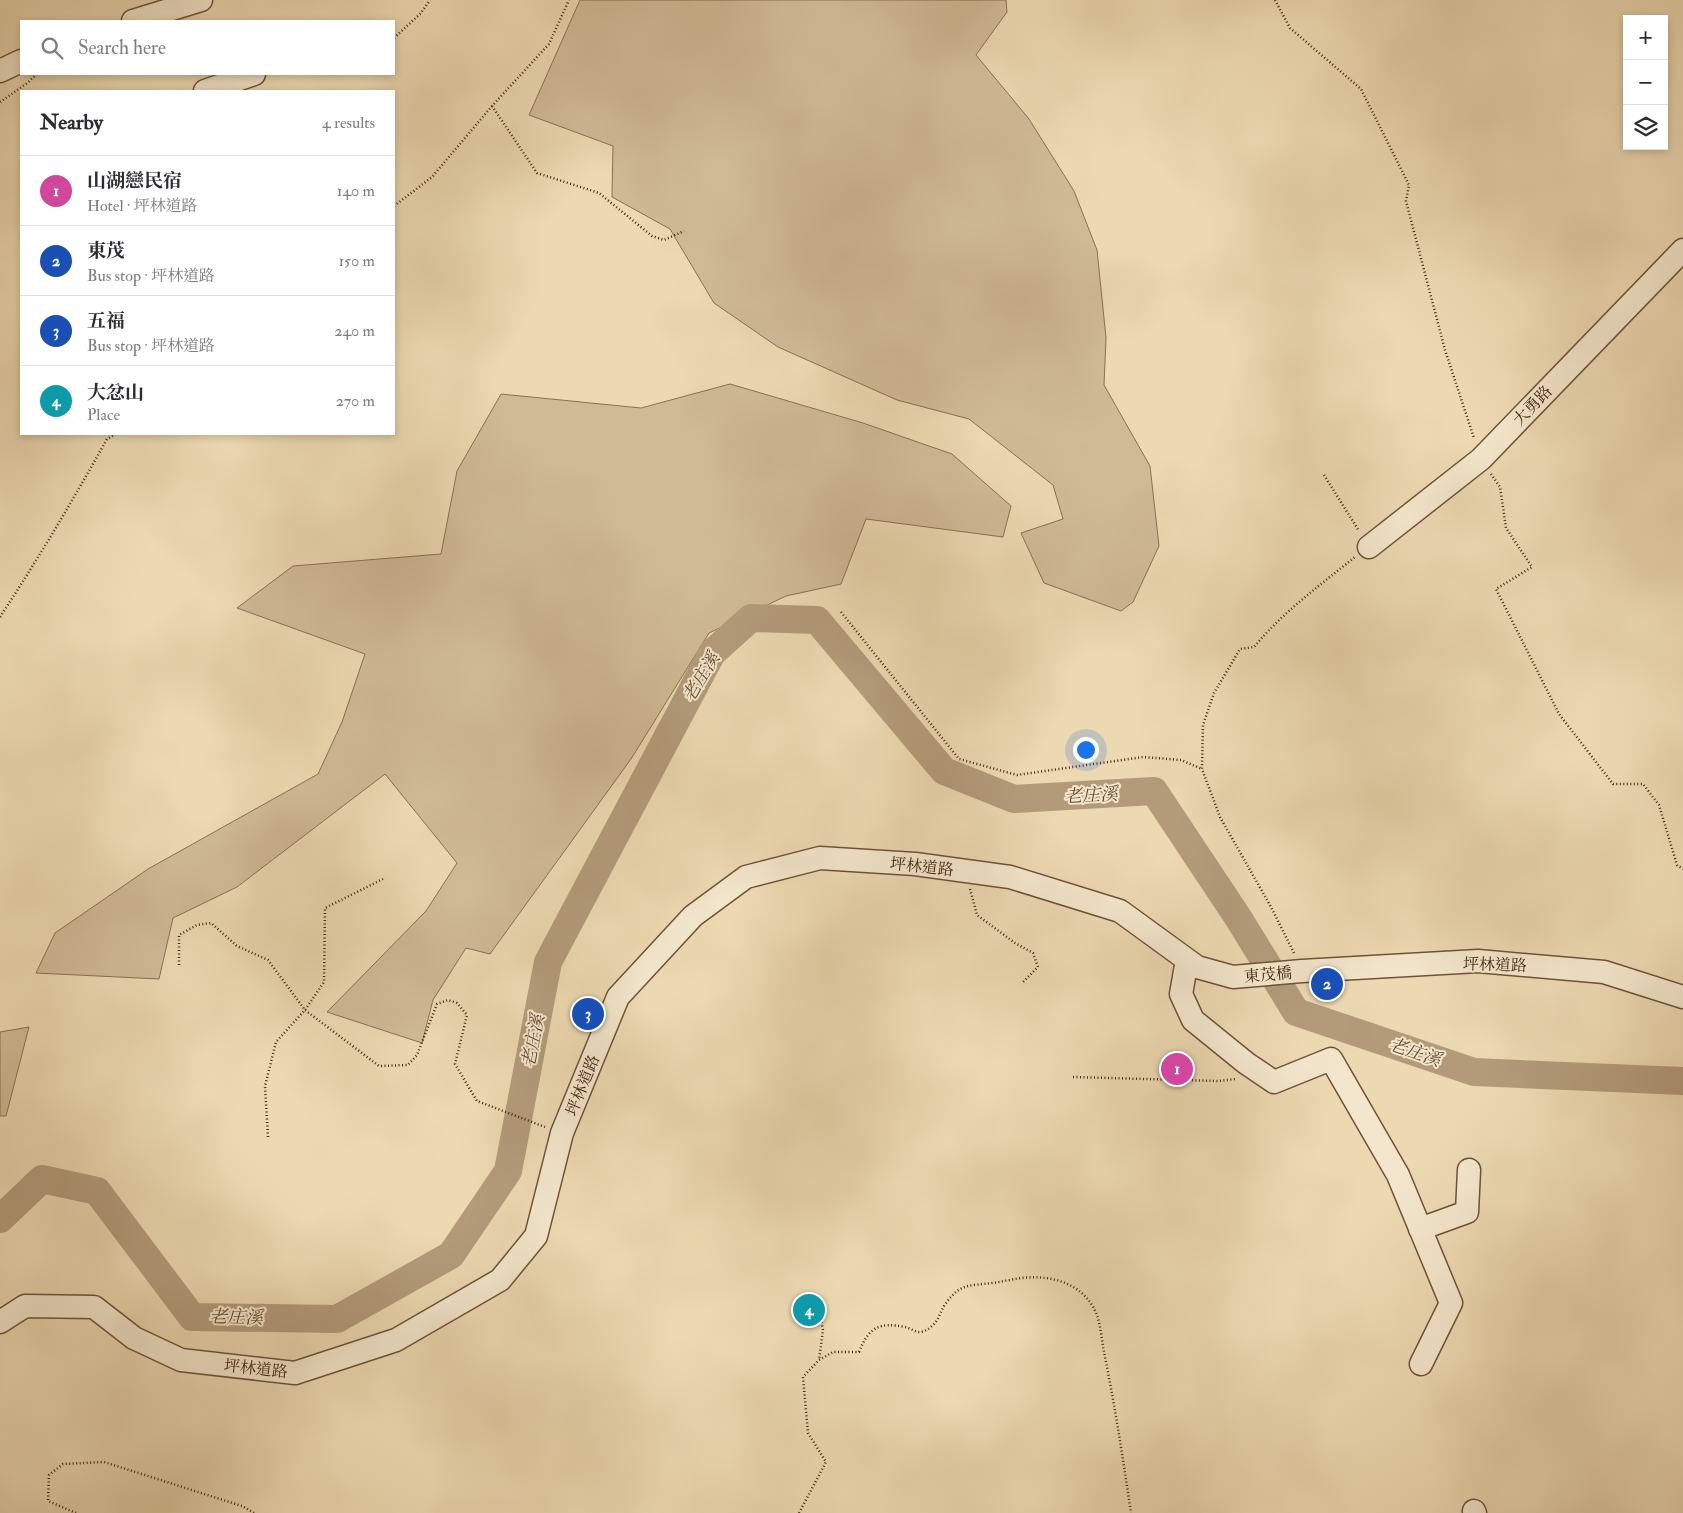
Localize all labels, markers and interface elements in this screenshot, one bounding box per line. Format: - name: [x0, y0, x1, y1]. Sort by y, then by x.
- map controls: [1623, 15, 1668, 150]
- button: +: [1623, 15, 1668, 60]
- search box: [20, 20, 395, 75]
- icon: search: [38, 34, 66, 62]
- text: Search here: [78, 36, 166, 60]
- button: −: [1623, 60, 1668, 105]
- button: layers: [1623, 105, 1668, 150]
- text: Nearby: [40, 109, 103, 136]
- text: 4 results: [322, 113, 375, 133]
- text: 山湖戀民宿: [87, 169, 182, 193]
- text: 1: [53, 181, 59, 201]
- text: 140 m: [337, 181, 375, 201]
- text: Hotel · 坪林道路: [87, 196, 197, 216]
- text: 東茂: [87, 239, 125, 263]
- text: 2: [52, 251, 60, 271]
- text: 150 m: [338, 251, 375, 271]
- text: Bus stop · 坪林道路: [87, 266, 215, 286]
- text: 五福: [87, 309, 125, 333]
- text: 3: [53, 321, 59, 341]
- text: 240 m: [334, 321, 375, 341]
- text: Bus stop · 坪林道路: [87, 336, 215, 356]
- text: 大忿山: [87, 381, 144, 405]
- street label: 大勇路: [1509, 381, 1557, 430]
- text: 4: [52, 391, 60, 411]
- text: 270 m: [336, 391, 375, 411]
- text: Place: [87, 405, 120, 425]
- water label: 老庄溪: [678, 646, 726, 706]
- your location: [1073, 737, 1099, 763]
- water label: 老庄溪: [1063, 782, 1121, 808]
- street label: 坪林道路: [889, 854, 955, 880]
- street label: 坪林道路: [1463, 954, 1527, 976]
- street label: 東茂橋: [1243, 963, 1293, 987]
- pin: 2: [1311, 965, 1343, 1003]
- pin: 3: [572, 995, 604, 1033]
- water label: 老庄溪: [517, 1010, 550, 1070]
- water label: 老庄溪: [1386, 1033, 1446, 1073]
- pin: 1: [1161, 1050, 1193, 1088]
- street label: 坪林道路: [562, 1052, 604, 1119]
- pin: 4: [793, 1291, 825, 1329]
- water label: 老庄溪: [209, 1306, 265, 1330]
- street label: 坪林道路: [223, 1356, 289, 1382]

